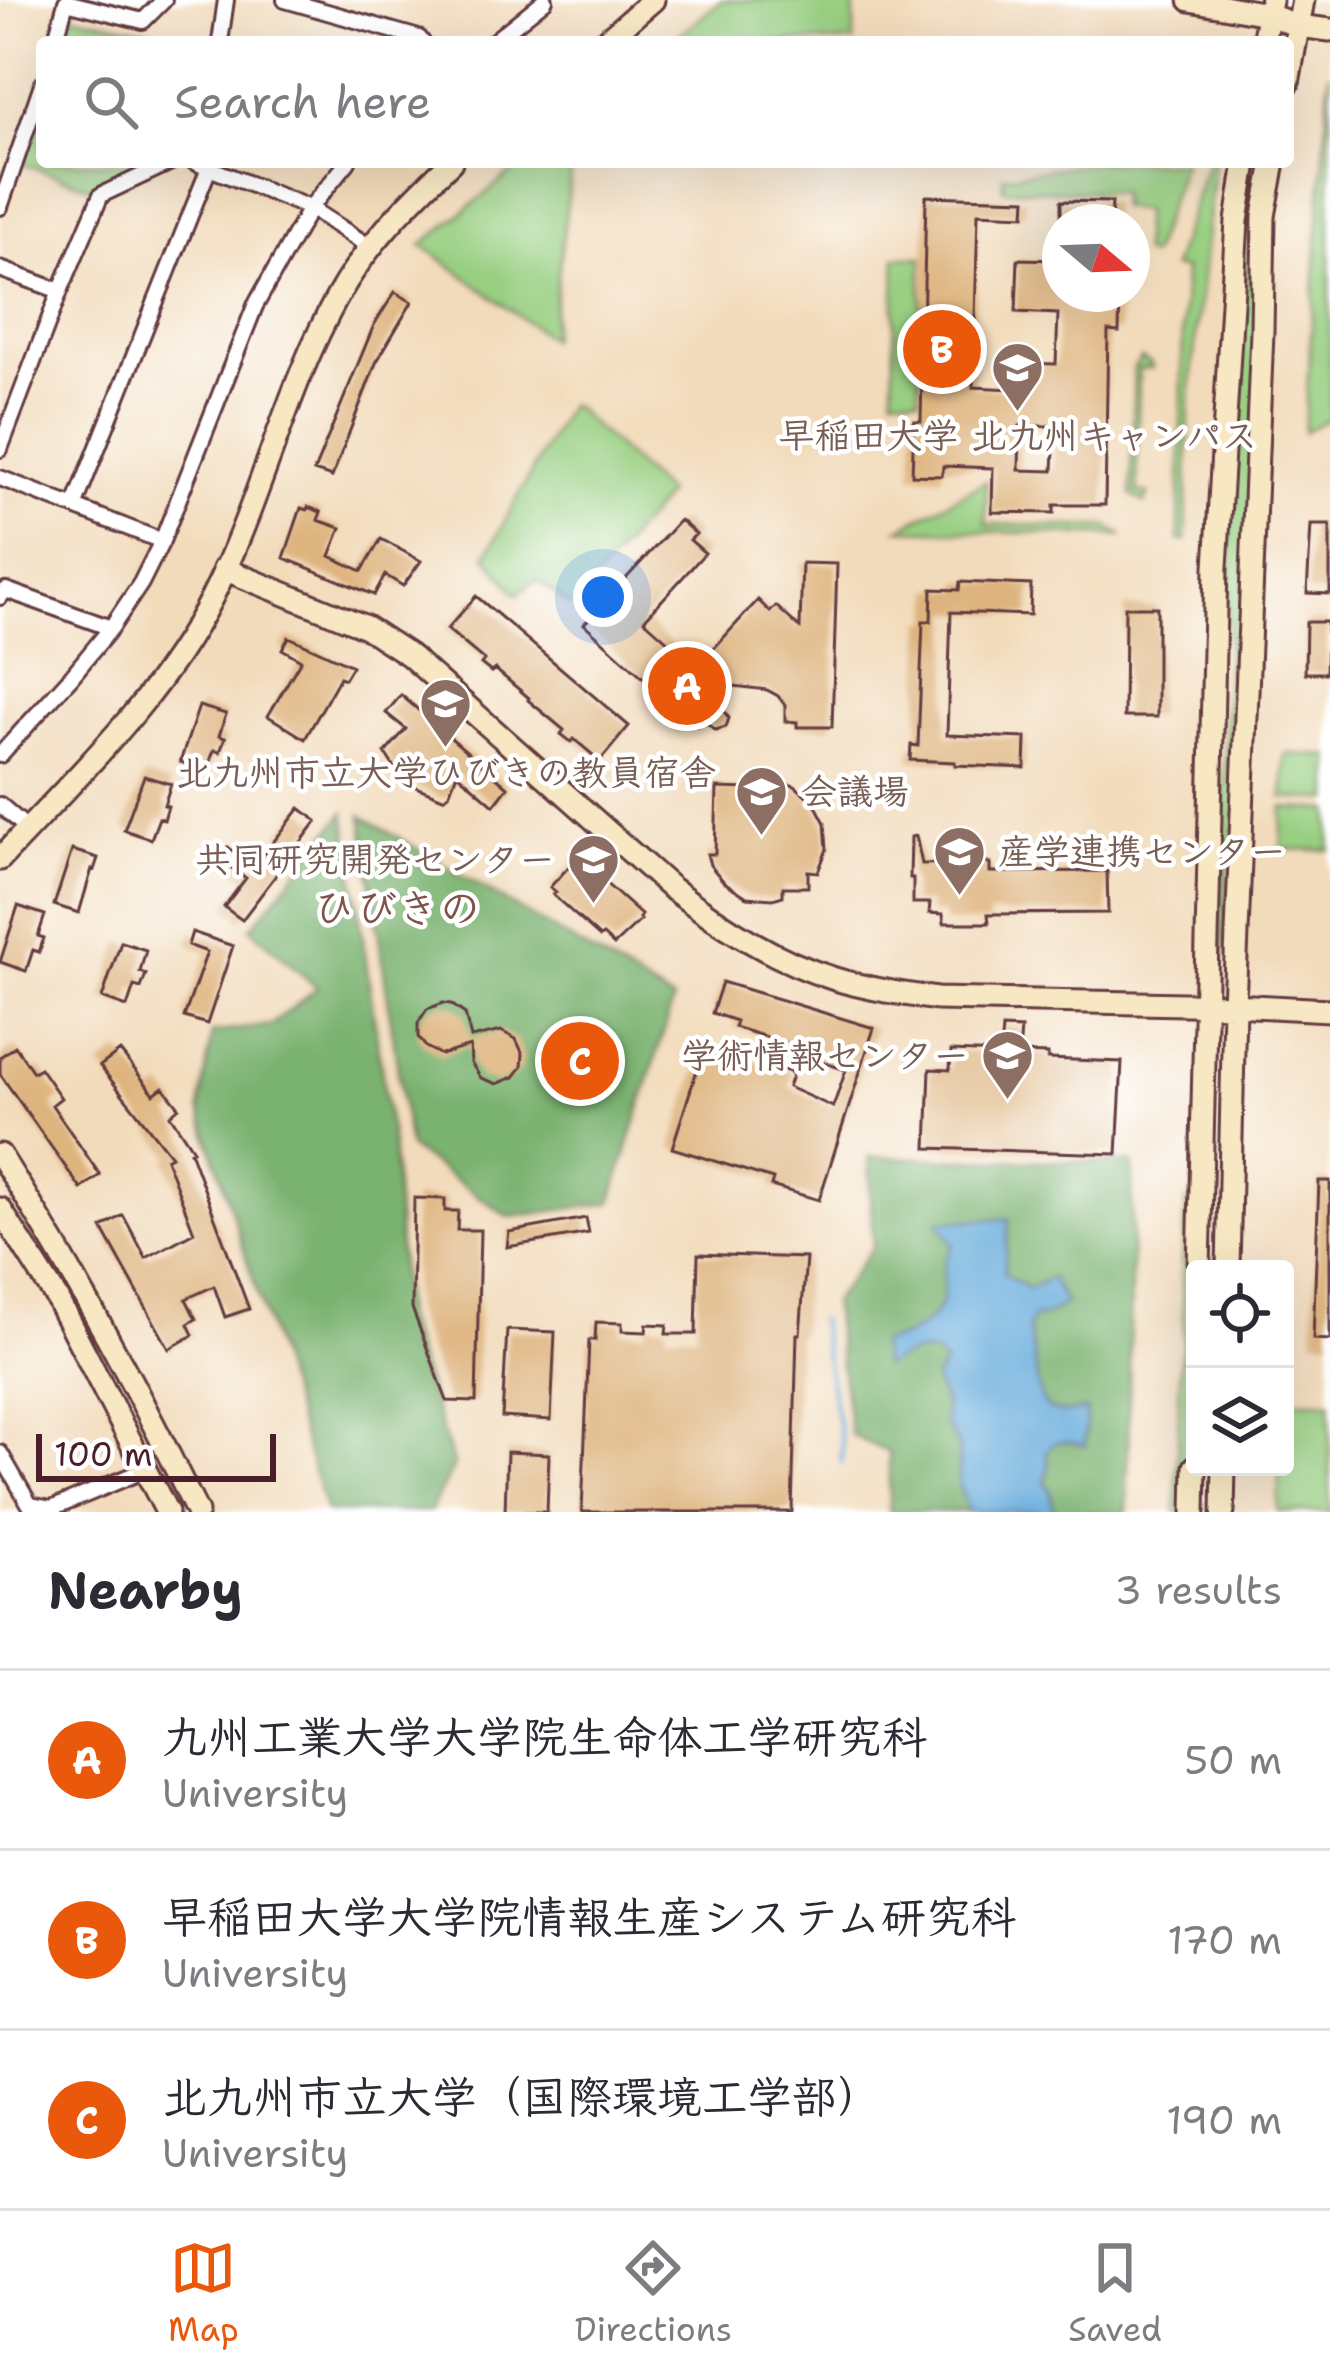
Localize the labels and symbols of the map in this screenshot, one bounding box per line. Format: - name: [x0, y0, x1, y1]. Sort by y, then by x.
- north arrow: [1042, 204, 1150, 312]
- pin: B: [903, 304, 981, 394]
- school or university icon: 早稲田大学 北九州キャンパス: [990, 339, 1046, 413]
- place label: 早稲田大学 北九州キャンパス: [779, 411, 1257, 460]
- your location: [573, 567, 633, 627]
- pin: A: [648, 641, 726, 731]
- school or university icon: 北九州市立大学ひびきの教員宿舎: [418, 676, 474, 750]
- place label: 北九州市立大学ひびきの教員宿舎: [176, 748, 716, 797]
- school or university icon: 会議場: [734, 763, 790, 837]
- place label: 会議場: [801, 767, 909, 816]
- school or university icon: 産学連携センター: [931, 823, 987, 897]
- place label: 産学連携センター: [998, 827, 1286, 876]
- school or university icon: 共同研究開発センター: [566, 831, 622, 905]
- place label: 共同研究開発センター: [195, 835, 555, 884]
- district label: ひびきの: [313, 880, 481, 936]
- pin: C: [541, 1016, 619, 1106]
- school or university icon: 学術情報センター: [980, 1027, 1036, 1101]
- place label: 学術情報センター: [681, 1031, 969, 1080]
- scale bar: [36, 1428, 276, 1481]

